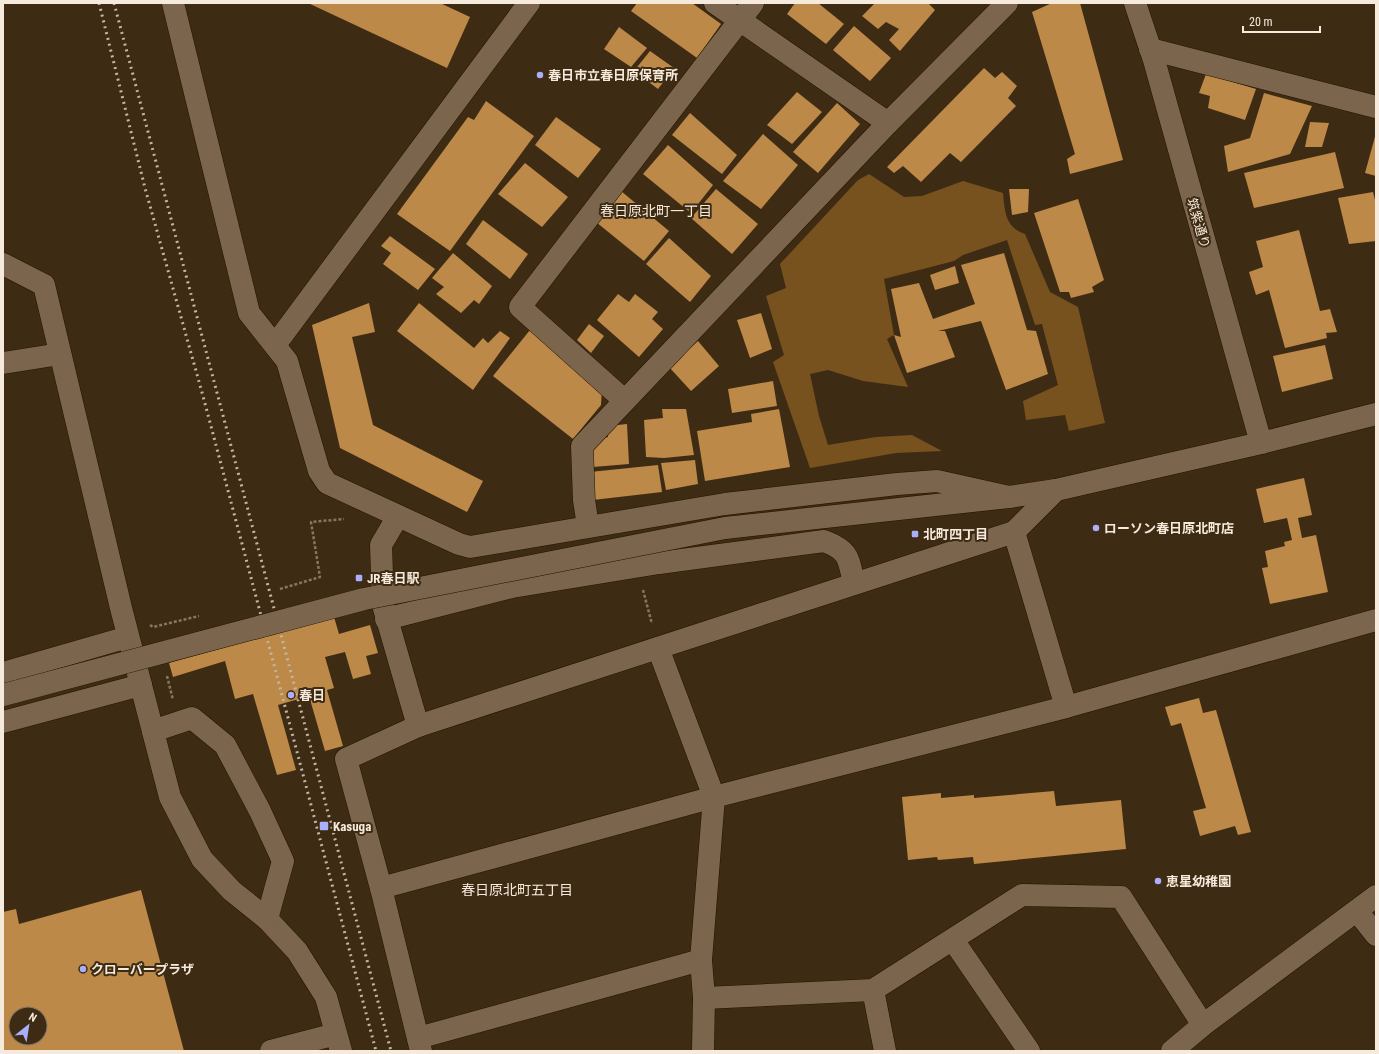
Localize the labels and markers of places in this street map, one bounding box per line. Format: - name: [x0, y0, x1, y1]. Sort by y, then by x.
- place label: 春日市立春日原保育所: [548, 68, 678, 83]
- marker: 春日市立春日原保育所: [535, 70, 545, 80]
- place label: ローソン春日原北町店: [1104, 521, 1234, 536]
- marker: ローソン春日原北町店: [1091, 523, 1101, 533]
- place label: 北町四丁目: [923, 527, 988, 542]
- marker: 北町四丁目: [910, 529, 920, 539]
- place label: JR春日駅: [367, 571, 420, 586]
- marker: JR春日駅: [354, 573, 364, 583]
- place label: 春日: [299, 688, 325, 703]
- marker: 春日: [286, 690, 296, 700]
- place label: Kasuga: [333, 819, 371, 834]
- marker: Kasuga: [318, 820, 330, 832]
- place label: 恵星幼稚園: [1166, 874, 1231, 889]
- marker: 恵星幼稚園: [1153, 876, 1163, 886]
- place label: クローバープラザ: [91, 962, 194, 977]
- marker: クローバープラザ: [78, 964, 88, 974]

